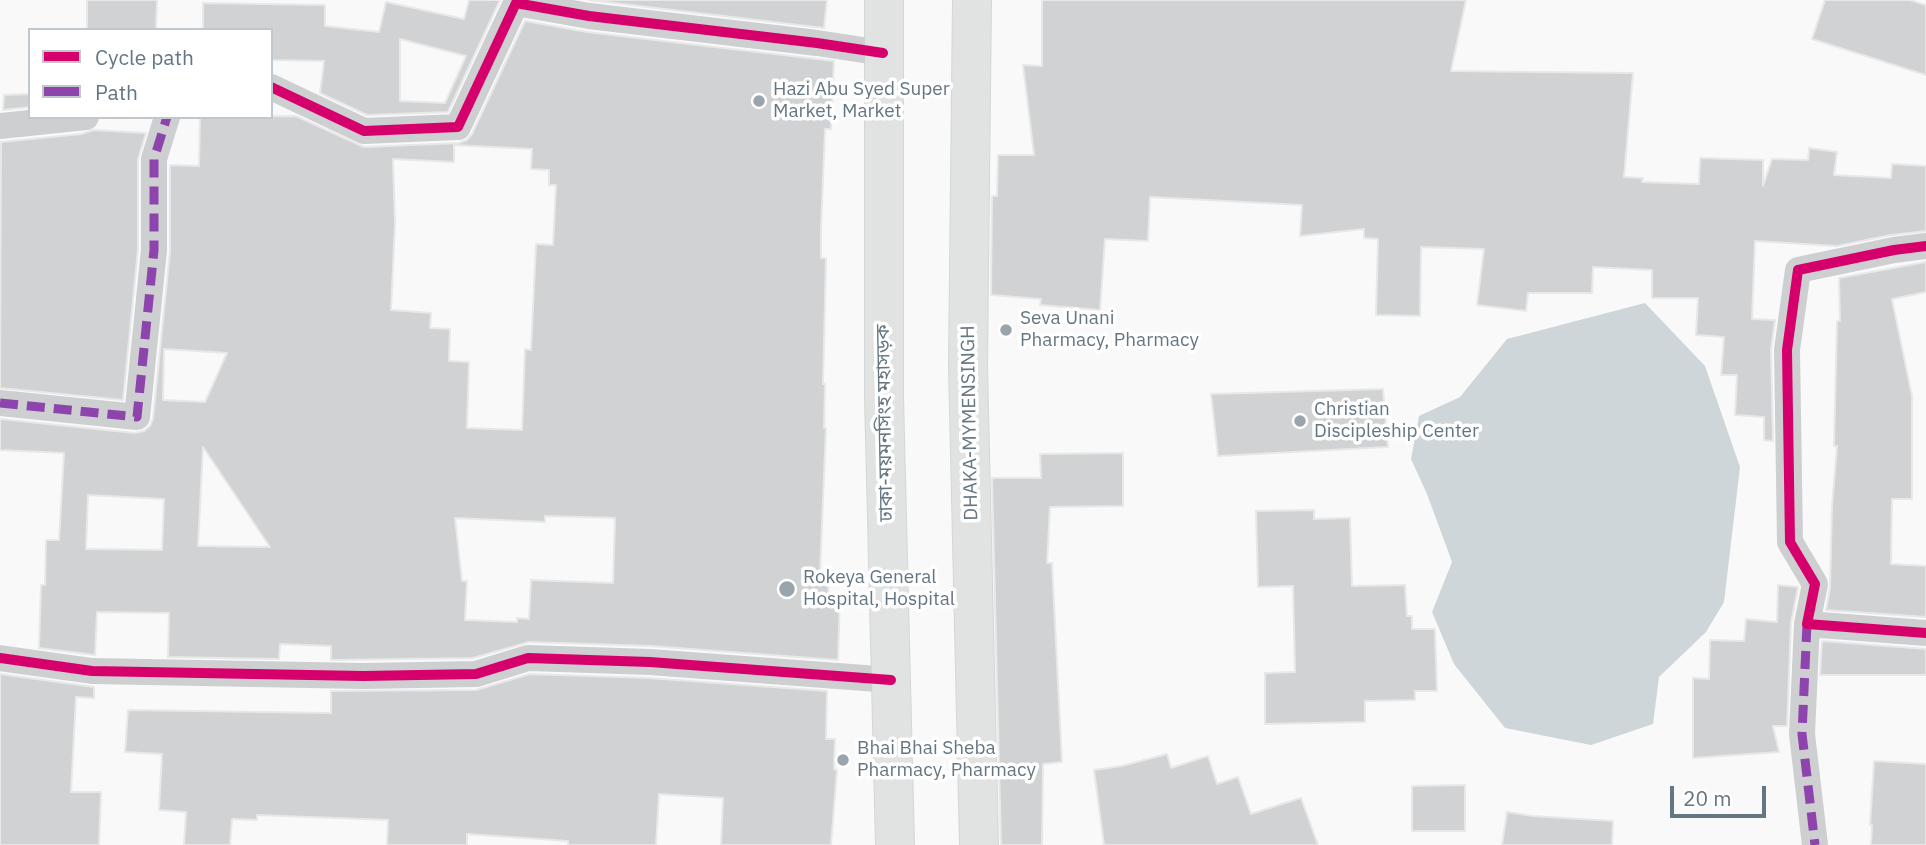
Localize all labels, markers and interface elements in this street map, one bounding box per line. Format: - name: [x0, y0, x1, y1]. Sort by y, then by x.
- legend: [28, 28, 273, 119]
- text: Cycle path: [95, 43, 194, 71]
- text: Path: [95, 78, 138, 106]
- place label: Hazi Abu Syed Super Market, Market: [773, 79, 950, 123]
- marker: Hazi Abu Syed Super Market, Market: [751, 93, 767, 109]
- place label: Seva Unani Pharmacy, Pharmacy: [1020, 308, 1199, 352]
- marker: Seva Unani Pharmacy, Pharmacy: [998, 322, 1014, 338]
- street label: ঢাকা-ময়মনসিংহ মহাসড়ক: [872, 324, 898, 522]
- street label: DHAKA-MYMENSINGH: [957, 325, 983, 521]
- place label: Christian Discipleship Center: [1314, 399, 1479, 443]
- marker: Christian Discipleship Center: [1292, 413, 1308, 429]
- place label: Rokeya General Hospital, Hospital: [803, 567, 955, 611]
- marker: Rokeya General Hospital, Hospital: [777, 579, 797, 599]
- place label: Bhai Bhai Sheba Pharmacy, Pharmacy: [857, 738, 1036, 782]
- marker: Bhai Bhai Sheba Pharmacy, Pharmacy: [835, 752, 851, 768]
- scale bar: [1674, 772, 1770, 816]
- text: 20 m: [1683, 784, 1732, 812]

